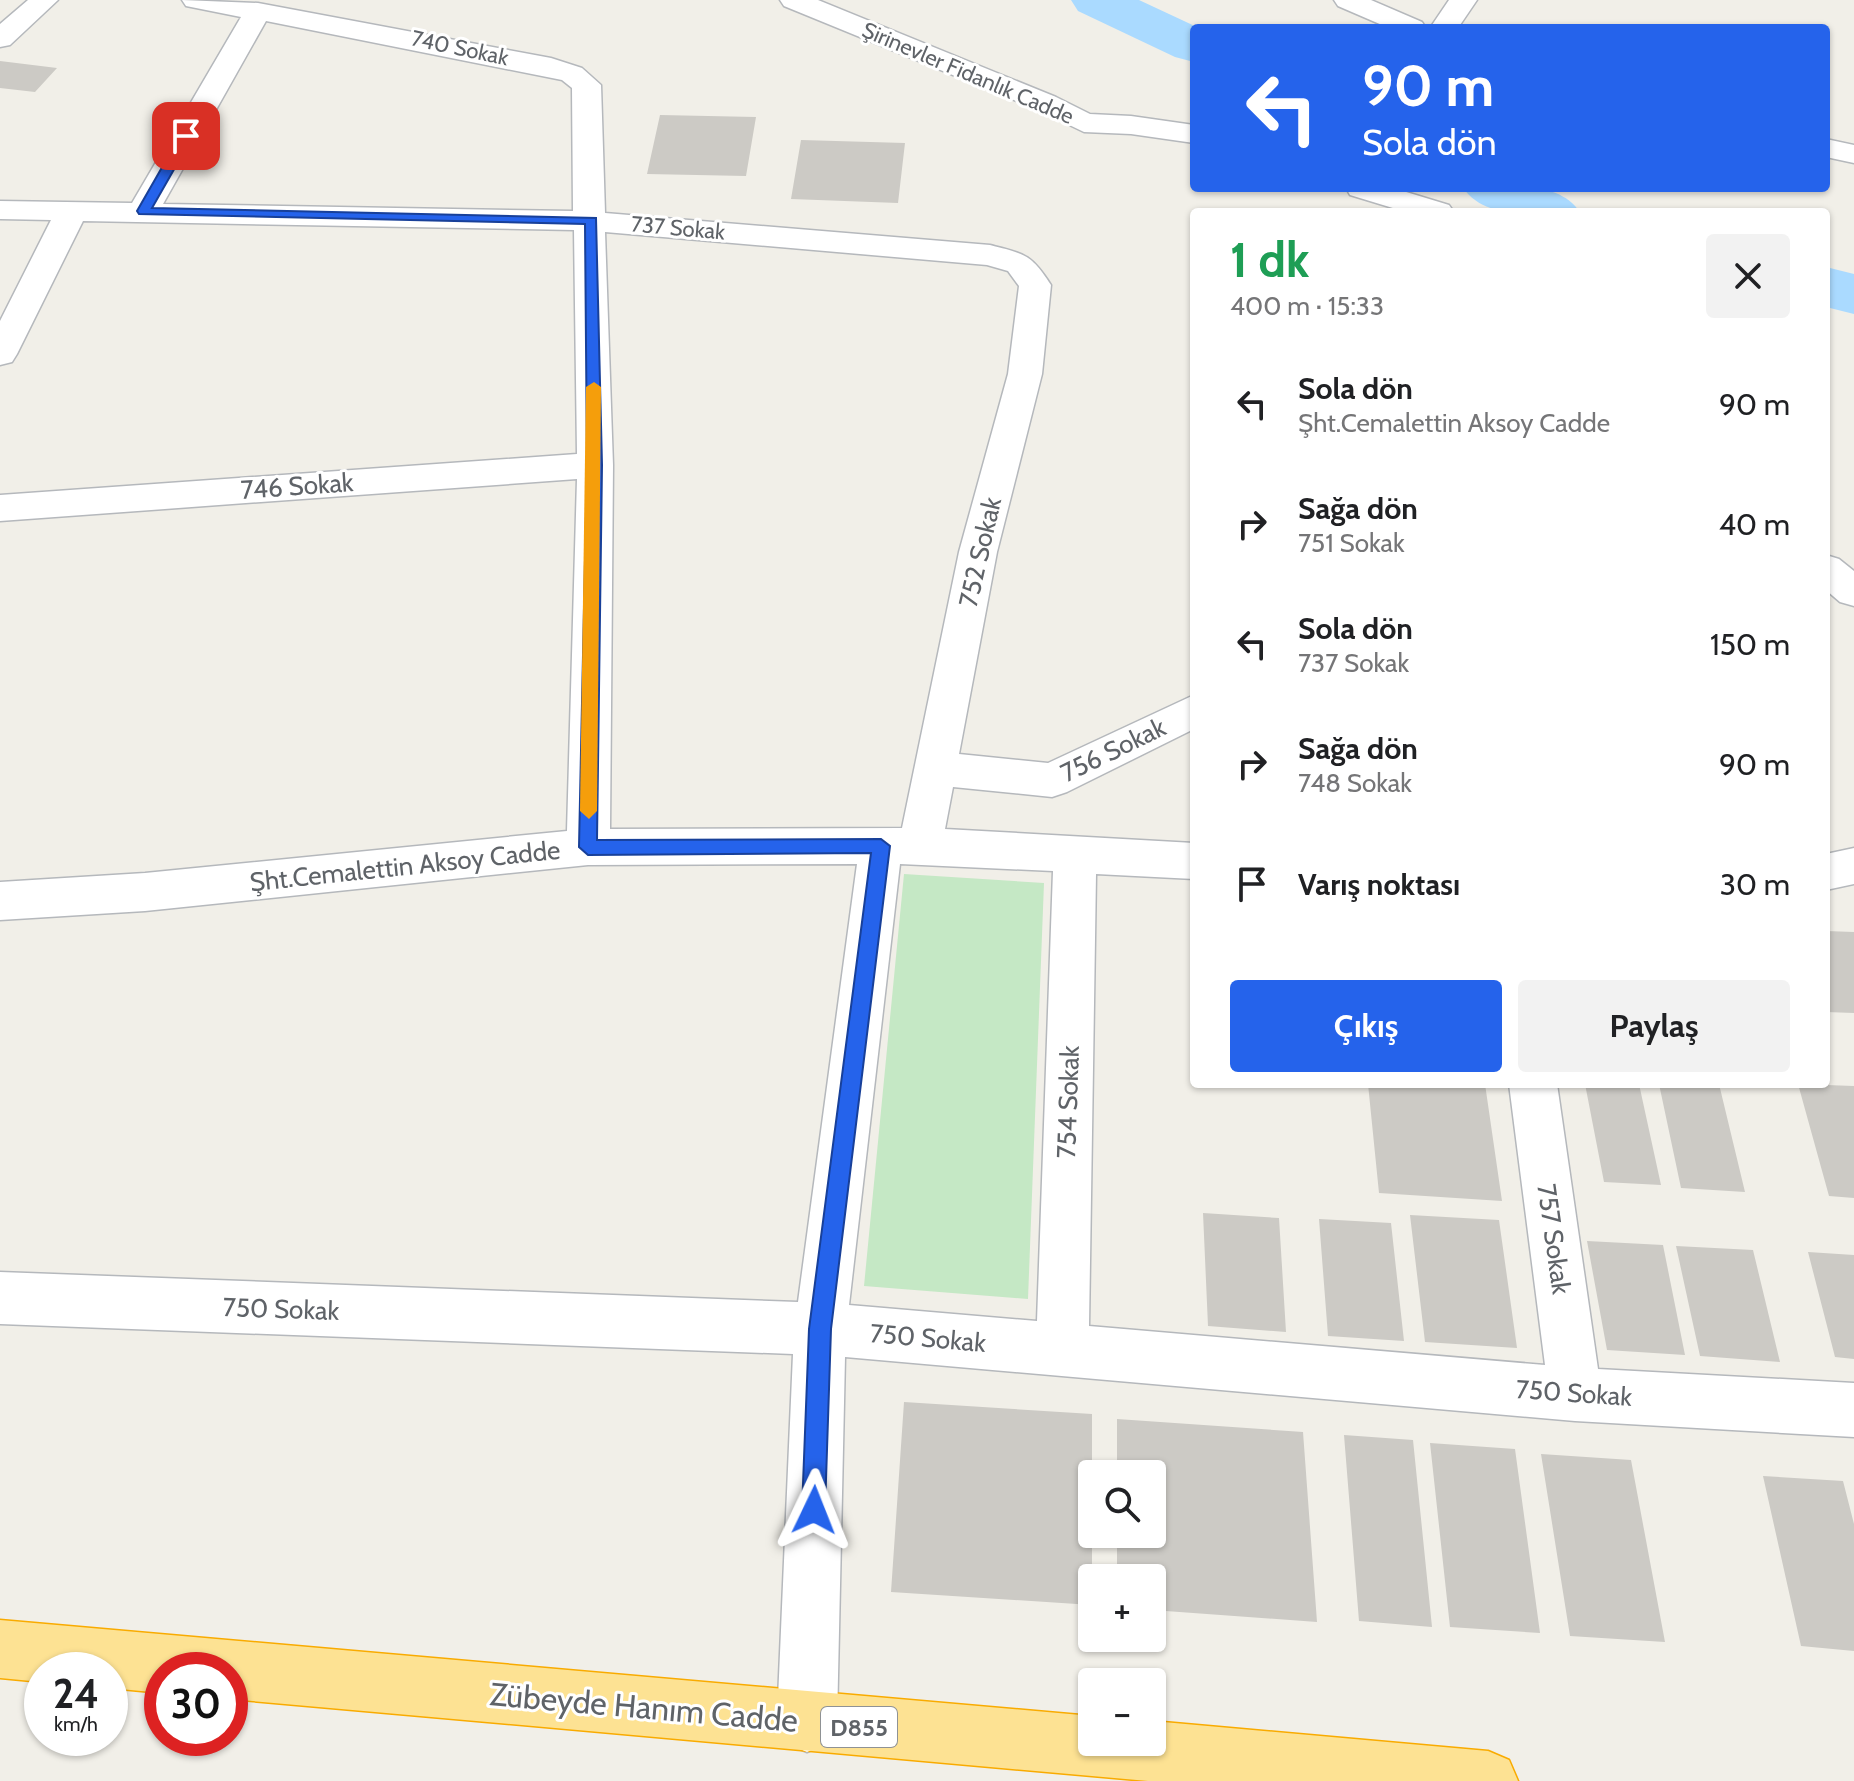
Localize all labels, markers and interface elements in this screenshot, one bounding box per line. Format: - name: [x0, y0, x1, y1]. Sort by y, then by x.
- street label: Şirinevler Fidanlık Cadde: [858, 16, 1078, 130]
- street label: 740 Sokak: [409, 25, 511, 71]
- text: 90 m: [1362, 52, 1494, 120]
- icon: left: [1230, 56, 1334, 160]
- pin: [152, 102, 220, 170]
- icon: arrive: [164, 114, 208, 158]
- text: Sola dön: [1362, 120, 1497, 164]
- street label: 737 Sokak: [630, 210, 726, 246]
- text: 1 dk: [1230, 231, 1309, 289]
- button: close: [1706, 234, 1790, 318]
- text: 400 m · 15:33: [1230, 290, 1384, 322]
- text: Sola dön: [1298, 370, 1413, 407]
- icon: left: [1230, 382, 1274, 426]
- text: 90 m: [1719, 386, 1790, 423]
- text: Şht.Cemalettin Aksoy Cadde: [1298, 407, 1610, 439]
- street label: 746 Sokak: [240, 466, 355, 506]
- text: Sağa dön: [1298, 490, 1418, 527]
- street label: 752 Sokak: [952, 494, 1008, 610]
- icon: right: [1230, 502, 1274, 546]
- text: 40 m: [1719, 506, 1790, 543]
- text: 751 Sokak: [1298, 527, 1405, 559]
- text: Sola dön: [1298, 610, 1413, 647]
- icon: left: [1230, 622, 1274, 666]
- text: 150 m: [1710, 626, 1790, 663]
- text: 737 Sokak: [1298, 647, 1409, 679]
- street label: 756 Sokak: [1055, 711, 1171, 789]
- text: Sağa dön: [1298, 730, 1418, 767]
- icon: right: [1230, 742, 1274, 786]
- text: 90 m: [1719, 746, 1790, 783]
- text: 748 Sokak: [1298, 767, 1412, 799]
- street label: Şht.Cemalettin Aksoy Cadde: [248, 834, 562, 898]
- icon: arrive: [1230, 862, 1274, 906]
- text: Varış noktası: [1298, 866, 1460, 903]
- text: 30 m: [1720, 866, 1790, 903]
- button: Çıkış: [1230, 980, 1502, 1072]
- button: Paylaş: [1518, 980, 1790, 1072]
- street label: 754 Sokak: [1050, 1045, 1086, 1159]
- street label: 757 Sokak: [1530, 1182, 1578, 1297]
- street label: 750 Sokak: [222, 1291, 340, 1327]
- street label: 750 Sokak: [869, 1317, 988, 1359]
- street label: 750 Sokak: [1515, 1373, 1633, 1413]
- map controls: [1078, 1460, 1166, 1756]
- button: search: [1078, 1460, 1166, 1548]
- position arrow: [772, 1468, 856, 1552]
- button: +: [1078, 1564, 1166, 1652]
- speed limit sign: 30: [144, 1652, 248, 1756]
- button: −: [1078, 1668, 1166, 1756]
- text: 24: [53, 1669, 99, 1718]
- street label: Zübeyde Hanım Cadde: [488, 1674, 800, 1740]
- road number: D855: [821, 1707, 897, 1747]
- text: km/h: [54, 1712, 98, 1736]

